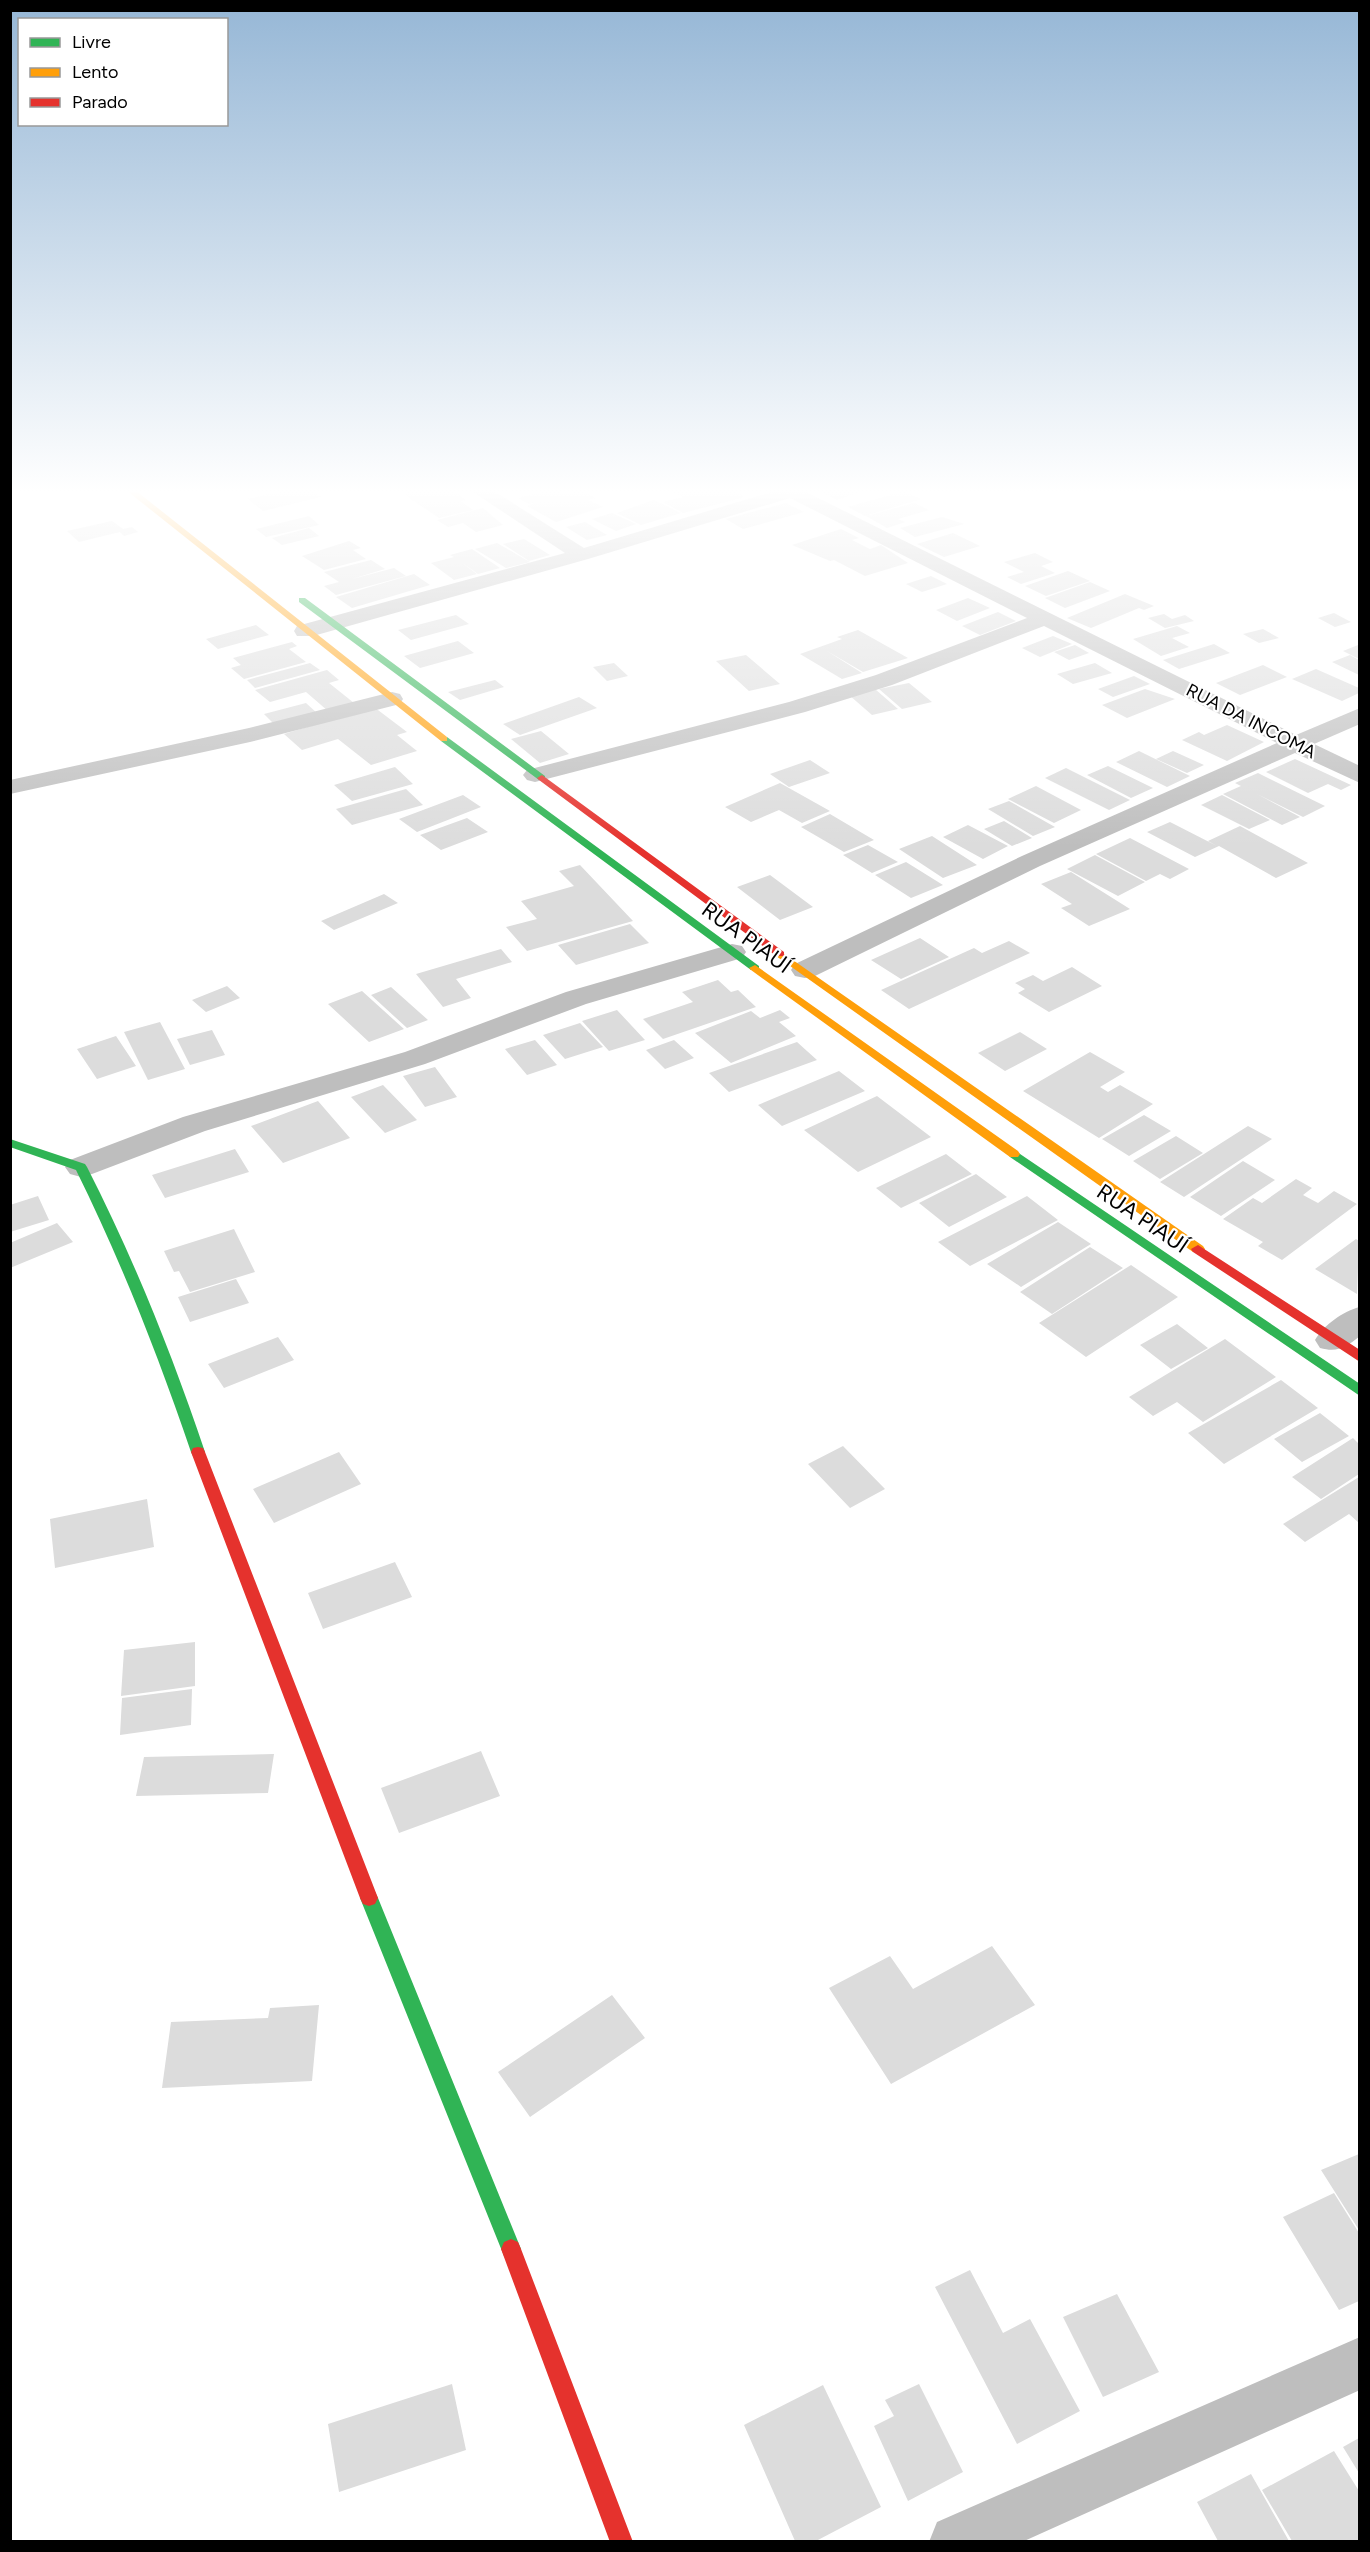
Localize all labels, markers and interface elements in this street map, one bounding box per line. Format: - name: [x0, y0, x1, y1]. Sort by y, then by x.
- legend: [18, 18, 228, 126]
- text: Livre: [72, 31, 111, 53]
- text: Lento: [72, 61, 118, 83]
- text: Parado: [72, 91, 128, 113]
- street label: RUA DA INCOMA: [1182, 679, 1320, 763]
- street label: RUA PIAUÍ: [696, 896, 798, 980]
- street label: RUA PIAUÍ: [1092, 1178, 1195, 1259]

